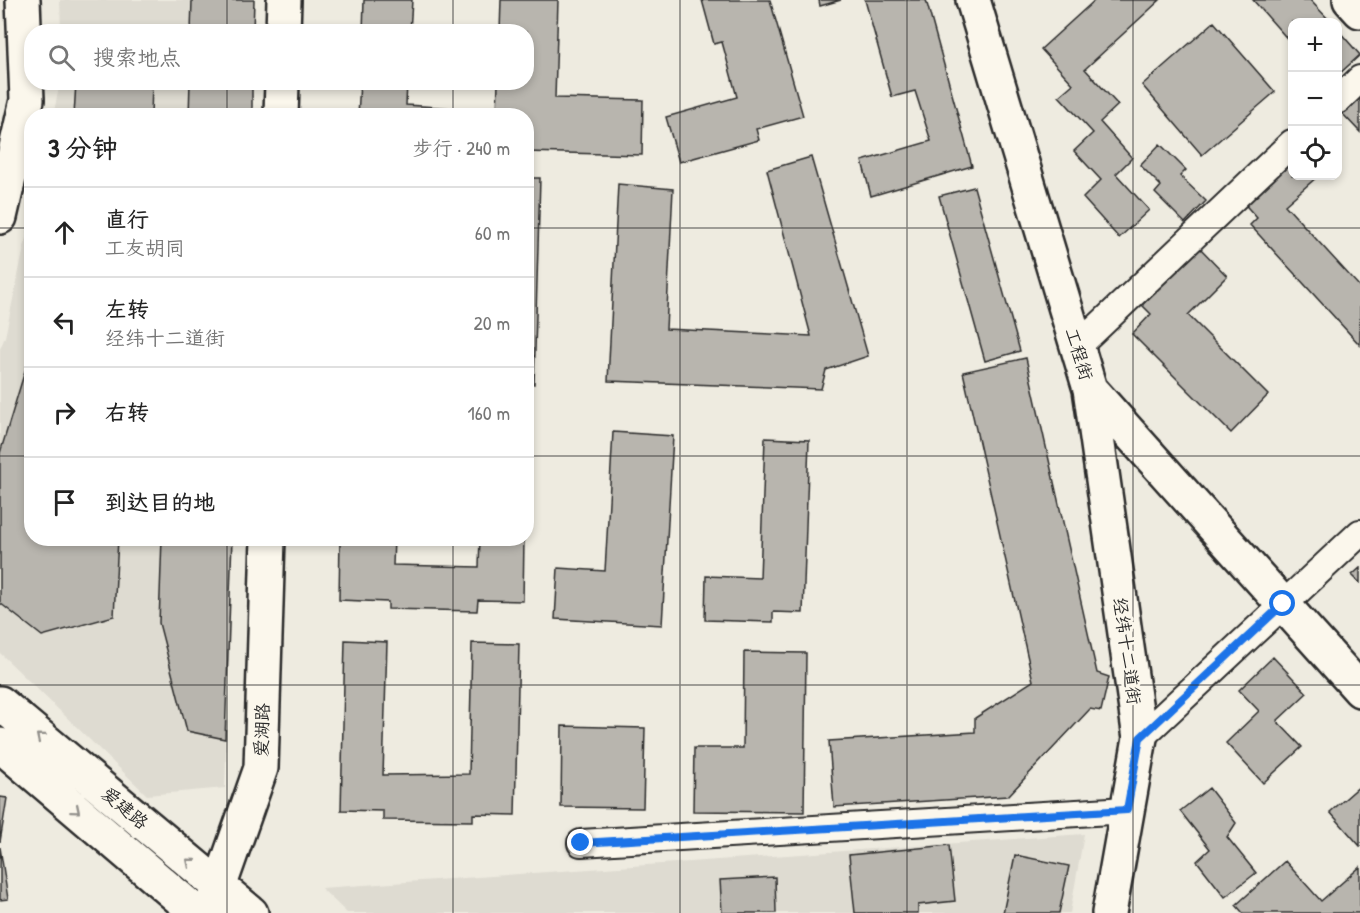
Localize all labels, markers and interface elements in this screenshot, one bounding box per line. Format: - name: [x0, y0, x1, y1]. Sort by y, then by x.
- map controls: [1288, 18, 1342, 180]
- button: +: [1288, 18, 1342, 72]
- search box: [24, 24, 534, 90]
- icon: search: [45, 41, 78, 74]
- text: 搜索地点: [93, 42, 181, 72]
- button: −: [1288, 72, 1342, 126]
- button: locate: [1288, 126, 1342, 180]
- text: 3 分钟: [48, 130, 118, 165]
- text: 步行 · 240 m: [413, 134, 510, 161]
- text: 直行: [105, 204, 149, 234]
- icon: ahead: [48, 216, 81, 249]
- text: 60 m: [475, 219, 510, 246]
- text: 工友胡同: [105, 234, 185, 261]
- text: 左转: [105, 294, 149, 324]
- icon: left: [48, 306, 81, 339]
- text: 20 m: [473, 309, 510, 336]
- text: 经纬十二道街: [105, 324, 225, 351]
- street label: 工程街: [1060, 324, 1099, 383]
- icon: right: [48, 396, 81, 429]
- text: 右转: [105, 397, 149, 427]
- text: 160 m: [468, 399, 510, 426]
- icon: arrive: [48, 486, 81, 519]
- text: 到达目的地: [105, 487, 215, 517]
- route start: [1269, 590, 1295, 616]
- street label: 经纬十二道街: [1108, 596, 1147, 706]
- street label: 爱湖路: [248, 703, 275, 757]
- one-way arrow: [36, 733, 47, 744]
- street label: 爱建路: [97, 781, 154, 835]
- one-way arrow: [69, 803, 80, 814]
- route end: [567, 829, 593, 855]
- one-way arrow: [186, 859, 197, 870]

